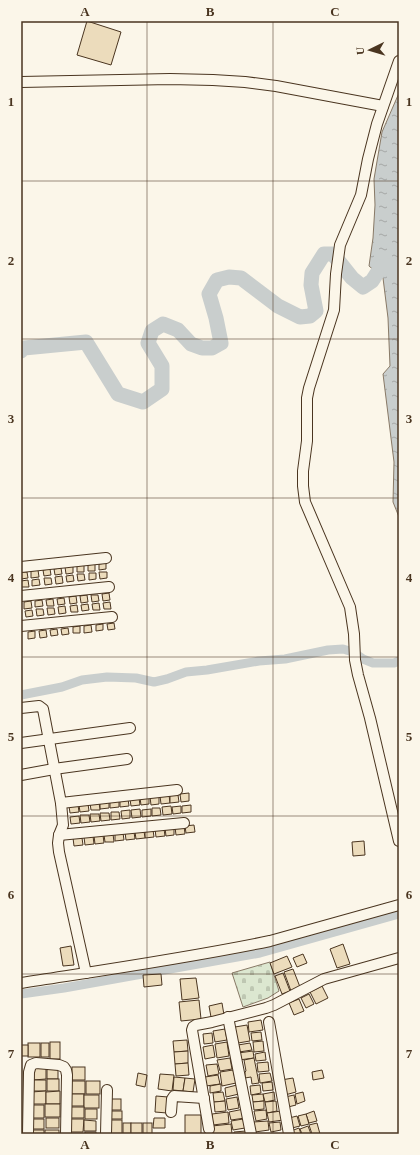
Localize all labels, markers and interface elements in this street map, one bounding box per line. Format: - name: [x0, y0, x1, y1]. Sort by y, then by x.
- text: A: [80, 4, 90, 19]
- text: B: [206, 4, 215, 19]
- text: C: [330, 4, 340, 19]
- north arrow: [350, 30, 390, 70]
- text: U: [354, 46, 366, 55]
- text: 1: [8, 94, 14, 109]
- text: 1: [406, 94, 412, 109]
- text: 2: [8, 253, 14, 268]
- text: 2: [406, 253, 412, 268]
- text: 3: [8, 411, 15, 426]
- text: 3: [406, 411, 413, 426]
- text: 4: [8, 570, 15, 585]
- text: 4: [406, 570, 413, 585]
- text: 5: [8, 729, 15, 744]
- text: 5: [406, 729, 413, 744]
- text: 6: [8, 887, 15, 902]
- text: 6: [406, 887, 413, 902]
- text: 7: [8, 1046, 15, 1061]
- text: 7: [406, 1046, 413, 1061]
- text: A: [80, 1137, 90, 1152]
- text: B: [206, 1137, 215, 1152]
- text: C: [330, 1137, 340, 1152]

